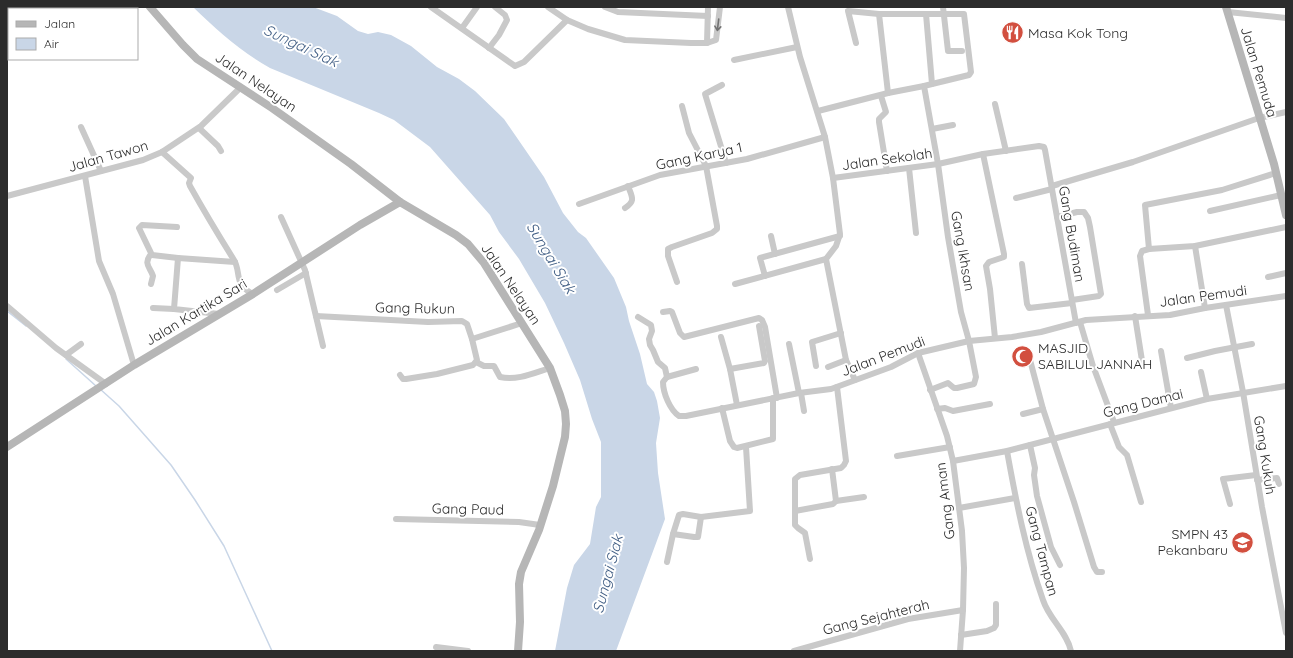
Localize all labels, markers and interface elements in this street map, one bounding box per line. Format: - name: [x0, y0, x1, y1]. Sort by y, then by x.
- legend: [8, 8, 138, 60]
- text: Jalan: [44, 16, 75, 31]
- one-way arrow: [714, 18, 722, 31]
- water label: Sungai Siak: [261, 20, 343, 72]
- restaurant icon: Masa Kok Tong: [1000, 20, 1026, 46]
- place label: Masa Kok Tong: [1028, 24, 1128, 42]
- street label: Jalan Pemuda: [1237, 24, 1281, 120]
- text: Air: [44, 36, 59, 51]
- street label: Jalan Nelayan: [212, 48, 300, 116]
- street label: Jalan Tawon: [66, 136, 150, 176]
- street label: Gang Karya 1: [654, 138, 744, 174]
- street label: Jalan Sekolah: [841, 144, 933, 174]
- street label: Gang Budiman: [1055, 185, 1089, 283]
- street label: Gang Ikhsan: [947, 209, 979, 293]
- water label: Sungai Siak: [523, 219, 581, 299]
- street label: Jalan Nelayan: [477, 240, 545, 328]
- street label: Jalan Kartika Sari: [142, 275, 250, 349]
- street label: Jalan Pemudi: [1158, 281, 1248, 311]
- street label: Gang Rukun: [375, 298, 455, 318]
- street label: Jalan Pemudi: [838, 332, 928, 380]
- place label: MASJID SABILUL JANNAH: [1038, 339, 1152, 373]
- mosque icon: MASJID SABILUL JANNAH: [1010, 343, 1036, 369]
- street label: Gang Damai: [1101, 384, 1185, 422]
- street label: Gang Kukuh: [1250, 414, 1280, 496]
- street label: Gang Aman: [931, 461, 959, 541]
- street label: Gang Paud: [432, 499, 504, 519]
- street label: Gang Tampan: [1021, 504, 1063, 598]
- place label: SMPN 43 Pekanbaru: [1158, 525, 1228, 559]
- school or university icon: SMPN 43 Pekanbaru: [1230, 529, 1256, 555]
- water label: Sungai Siak: [588, 531, 628, 615]
- street label: Gang Sejahterah: [821, 595, 931, 639]

